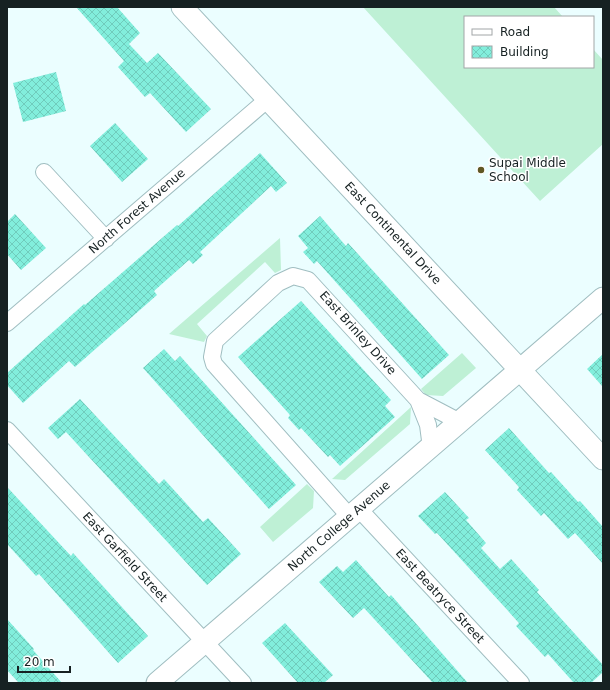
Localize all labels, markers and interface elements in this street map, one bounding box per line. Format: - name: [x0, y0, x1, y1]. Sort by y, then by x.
- legend: [464, 16, 594, 68]
- text: Road: [500, 25, 530, 39]
- text: Building: [500, 45, 549, 59]
- place label: Supai Middle School: [489, 156, 566, 184]
- street label: North Forest Avenue: [86, 165, 188, 257]
- marker: Supai Middle School: [476, 165, 486, 175]
- street label: East Continental Drive: [342, 179, 444, 287]
- street label: East Brinley Drive: [317, 288, 399, 378]
- street label: North College Avenue: [285, 478, 393, 574]
- street label: East Garfield Street: [80, 509, 170, 605]
- street label: East Beatryce Street: [393, 546, 487, 646]
- scale bar: [18, 648, 70, 674]
- text: 20 m: [24, 655, 55, 669]

